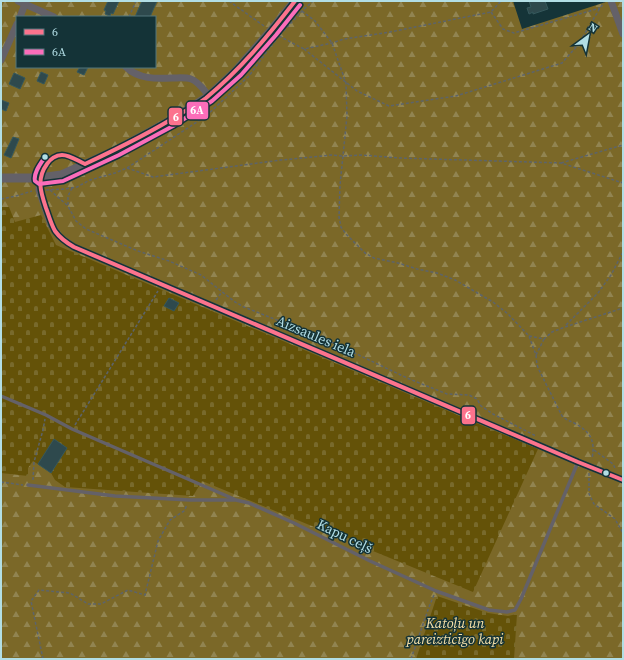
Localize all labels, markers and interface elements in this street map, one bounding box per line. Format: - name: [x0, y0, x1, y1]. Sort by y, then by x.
- legend: [16, 16, 156, 68]
- north arrow: [568, 16, 608, 56]
- text: N: [586, 19, 600, 36]
- text: 6: [52, 24, 58, 40]
- text: 6A: [52, 44, 66, 60]
- line badge: 6A: [186, 101, 209, 120]
- text: 6A: [190, 103, 204, 118]
- line badge: 6: [168, 107, 183, 126]
- text: 6: [173, 110, 179, 125]
- unlabelled marker: [40, 152, 50, 162]
- street label: Aizsaules iela: [273, 310, 359, 362]
- line badge: 6: [461, 406, 476, 425]
- text: 6: [465, 408, 471, 423]
- unlabelled marker: [601, 468, 611, 478]
- street label: Kapu ceļš: [314, 514, 376, 558]
- park label: Katoļu un pareizticīgo kapi: [404, 613, 504, 649]

